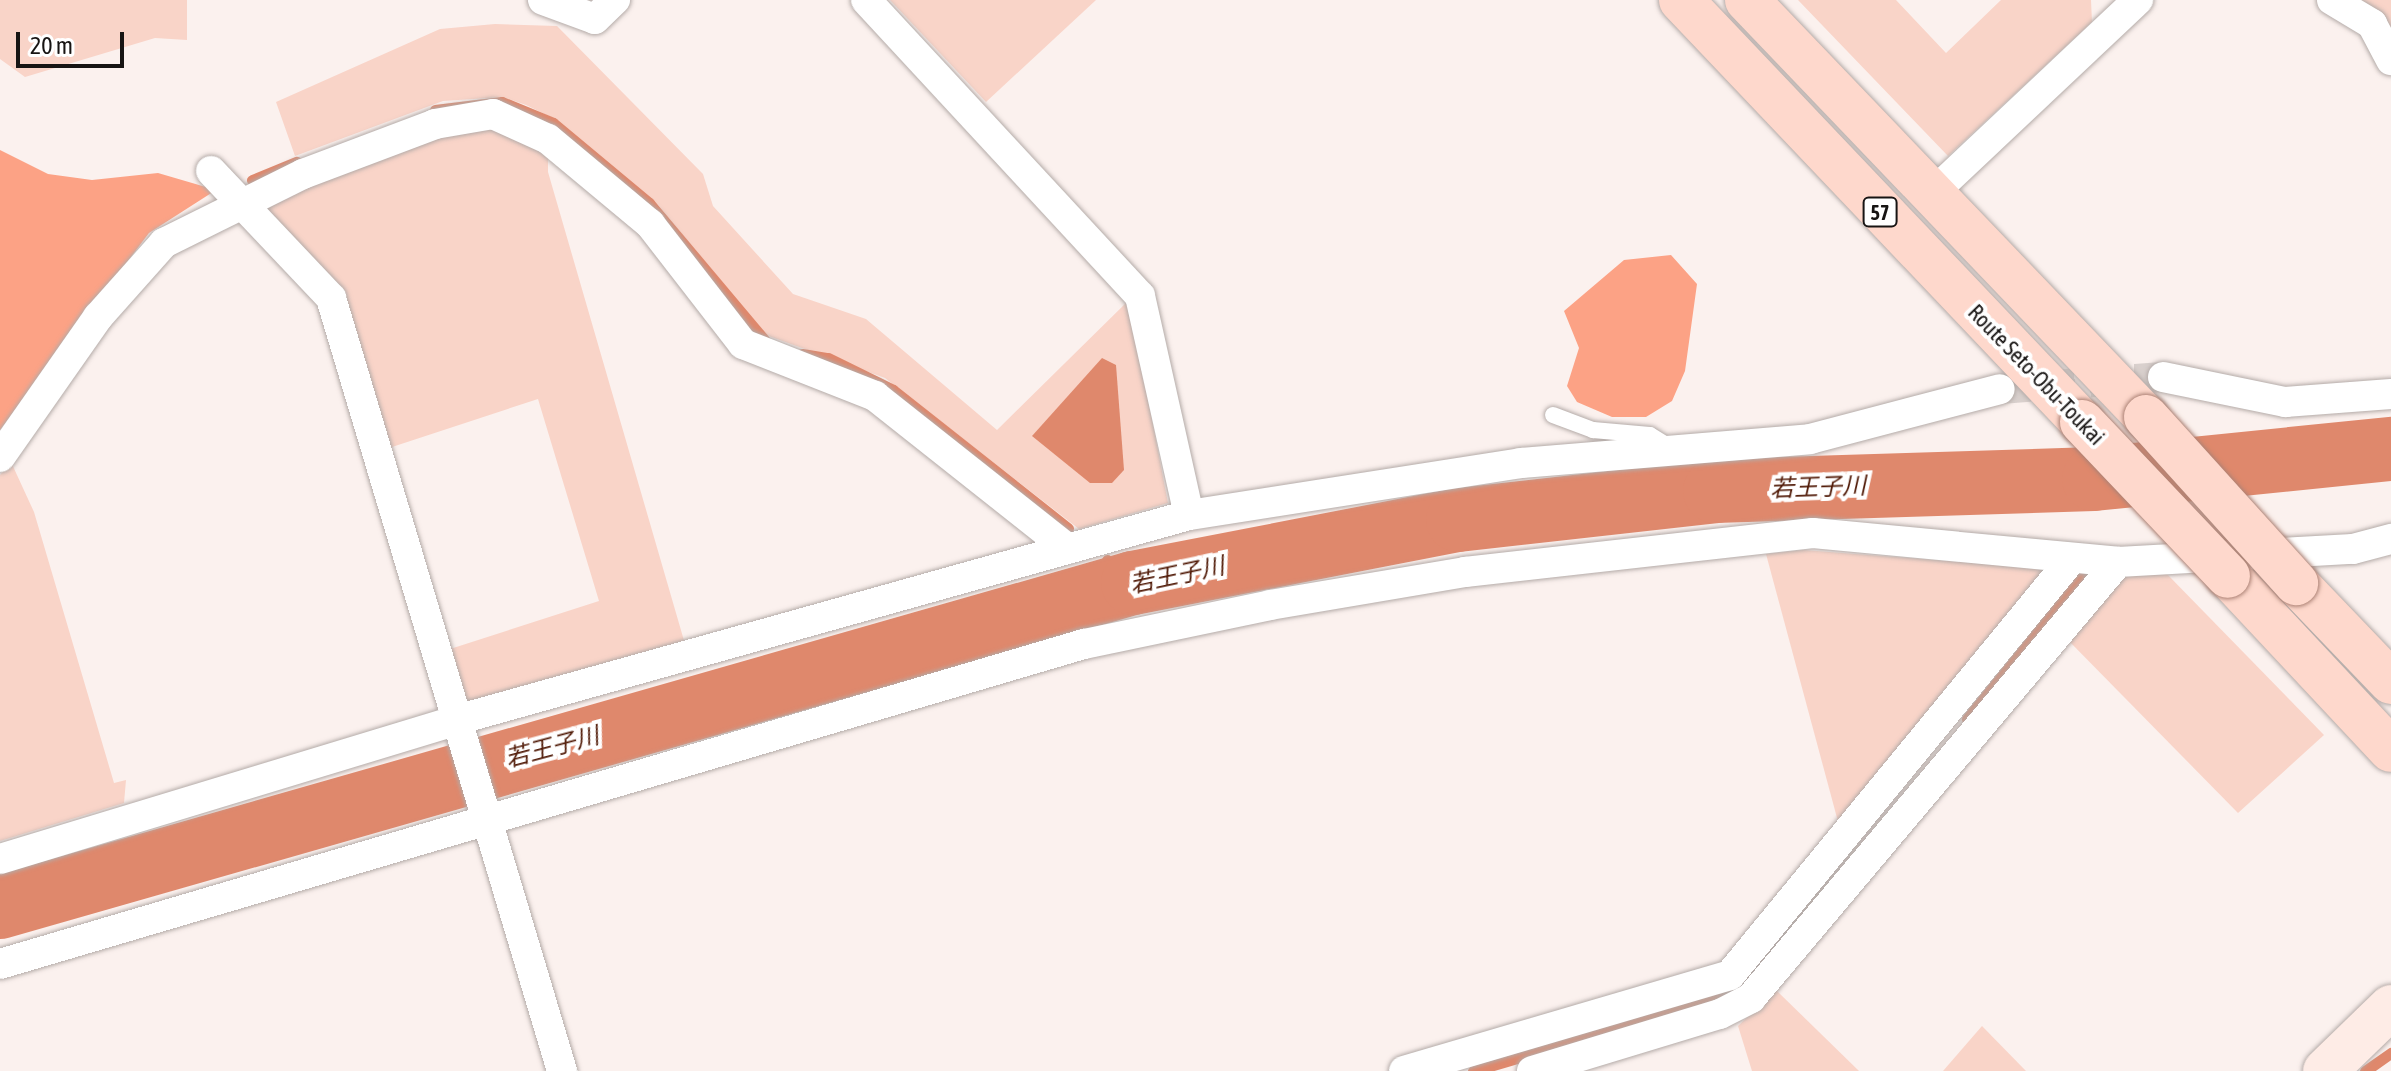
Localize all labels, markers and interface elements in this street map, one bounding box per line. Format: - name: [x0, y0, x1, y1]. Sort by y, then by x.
- scale bar: [20, 16, 128, 66]
- text: 20 m: [30, 32, 73, 59]
- road number: 57: [1862, 196, 1898, 228]
- street label: Route Seto-Obu-Toukai: [1962, 299, 2110, 451]
- water label: 若王子川: [1770, 471, 1866, 503]
- water label: 若王子川: [1127, 551, 1227, 599]
- water label: 若王子川: [502, 721, 602, 773]

